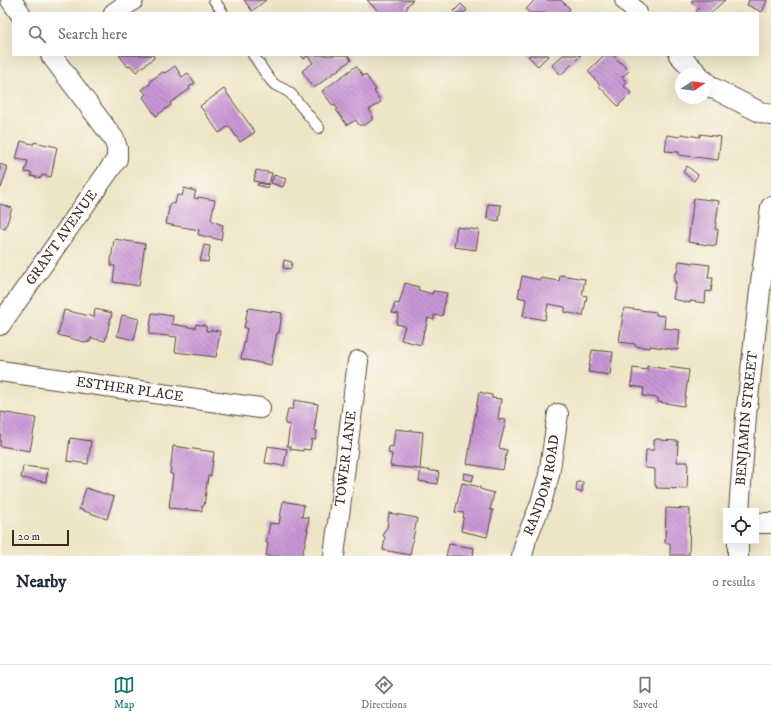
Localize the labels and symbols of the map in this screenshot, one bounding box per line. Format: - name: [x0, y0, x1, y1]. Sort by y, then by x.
- north arrow: [675, 68, 711, 104]
- street label: GRANT AVENUE: [22, 186, 102, 289]
- street label: BENJAMIN STREET: [732, 350, 762, 486]
- street label: ESTHER PLACE: [75, 373, 185, 406]
- street label: TOWER LANE: [331, 410, 361, 508]
- street label: RANDOM ROAD: [519, 434, 564, 538]
- scale bar: [12, 528, 69, 547]

